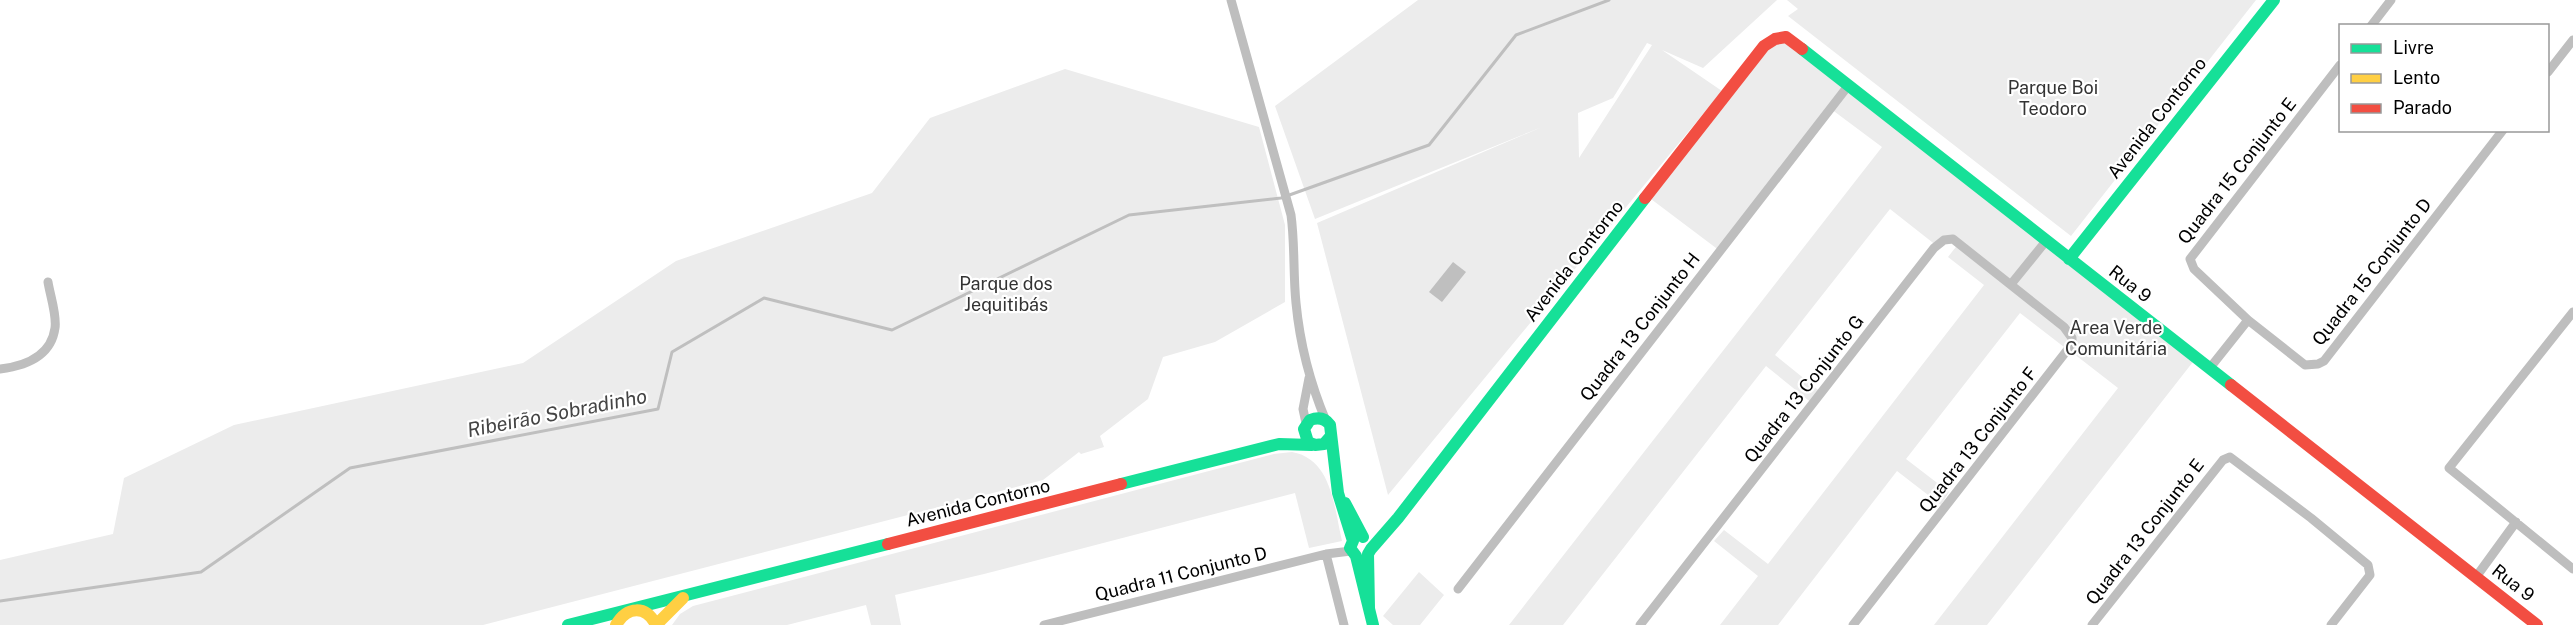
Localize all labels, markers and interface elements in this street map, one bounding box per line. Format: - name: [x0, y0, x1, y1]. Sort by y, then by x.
- legend: [2339, 24, 2549, 132]
- text: Livre: [2393, 37, 2434, 58]
- street label: Avenida Contorno: [2103, 53, 2210, 182]
- text: Lento: [2393, 67, 2440, 88]
- park label: Parque Boi Teodoro: [2008, 77, 2098, 119]
- street label: Quadra 15 Conjunto E: [2173, 93, 2300, 248]
- text: Parado: [2393, 97, 2452, 118]
- street label: Quadra 15 Conjunto D: [2308, 194, 2436, 349]
- street label: Avenida Contorno: [1520, 196, 1627, 325]
- street label: Quadra 13 Conjunto H: [1575, 249, 1704, 405]
- street label: Rua 9: [2105, 261, 2156, 307]
- park label: Parque dos Jequitibás: [959, 273, 1053, 315]
- street label: Quadra 13 Conjunto G: [1739, 311, 1868, 467]
- park label: Area Verde Comunitária: [2065, 317, 2167, 359]
- street label: Quadra 13 Conjunto F: [1914, 363, 2041, 517]
- water label: Ribeirão Sobradinho: [465, 384, 649, 442]
- street label: Quadra 13 Conjunto E: [2081, 455, 2208, 609]
- street label: Avenida Contorno: [904, 474, 1052, 531]
- street label: Quadra 11 Conjunto D: [1093, 542, 1269, 605]
- street label: Rua 9: [2488, 560, 2539, 606]

